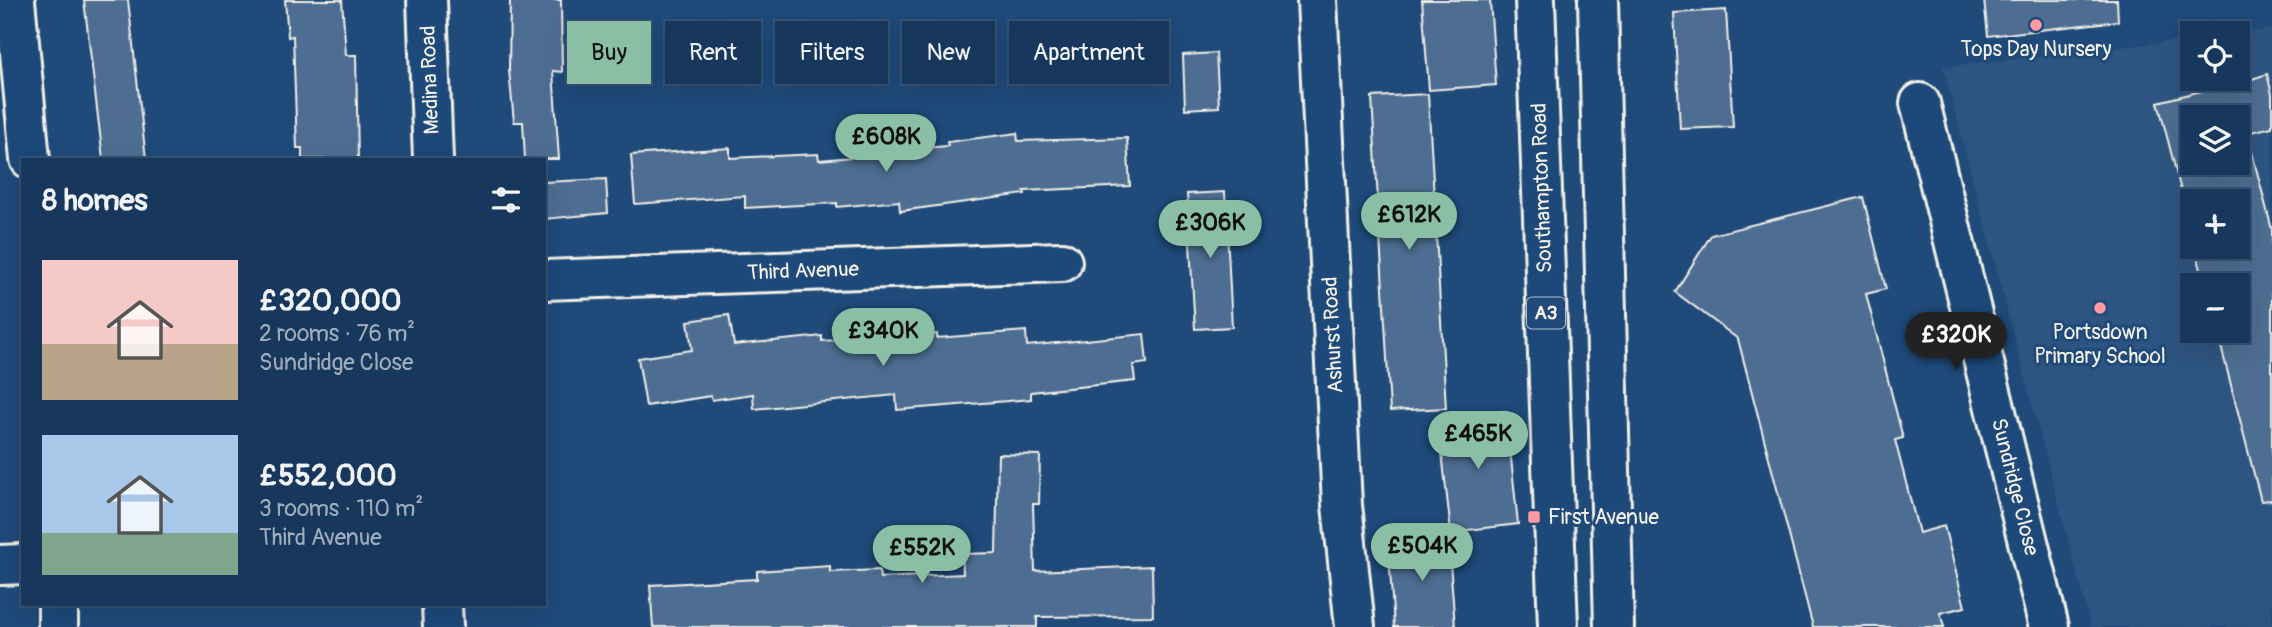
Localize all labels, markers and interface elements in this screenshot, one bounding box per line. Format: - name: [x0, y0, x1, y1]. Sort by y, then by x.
- marker: Tops Day Nursery: [2028, 17, 2044, 33]
- chip: Buy: [567, 21, 651, 84]
- chip: Rent: [665, 21, 761, 84]
- chip: Filters: [775, 21, 888, 84]
- chip: New: [902, 21, 995, 84]
- chip: Apartment: [1009, 21, 1169, 84]
- map controls: [2180, 21, 2250, 343]
- button: locate: [2180, 21, 2250, 91]
- street label: Medina Road: [415, 25, 445, 135]
- place label: Tops Day Nursery: [1961, 36, 2112, 63]
- street label: Southampton Road: [1526, 102, 1558, 274]
- button: layers: [2180, 105, 2250, 175]
- pin: £608K: [837, 114, 935, 174]
- text: £608K: [851, 122, 921, 151]
- icon: filters: [487, 181, 525, 219]
- text: 8 homes: [42, 182, 148, 219]
- button: +: [2180, 189, 2250, 259]
- pin: £612K: [1360, 192, 1458, 252]
- text: £612K: [1377, 200, 1441, 229]
- pin: £306K: [1161, 201, 1259, 260]
- text: £306K: [1175, 208, 1245, 237]
- street label: Third Avenue: [747, 256, 860, 286]
- button: −: [2180, 273, 2250, 343]
- street label: Ashurst Road: [1316, 276, 1350, 394]
- text: £320,000: [259, 282, 401, 319]
- icon: home: [98, 288, 182, 372]
- road number: A3: [1527, 298, 1565, 328]
- marker: Portsdown Primary School: [2092, 300, 2108, 316]
- pin: £340K: [834, 308, 932, 368]
- pin: £320K: [1907, 312, 2005, 372]
- text: £340K: [848, 316, 918, 345]
- text: 2 rooms · 76 m²: [259, 319, 415, 348]
- place label: Portsdown Primary School: [2034, 319, 2166, 370]
- text: £320K: [1921, 320, 1991, 349]
- text: Sundridge Close: [259, 348, 413, 377]
- pin: £465K: [1429, 412, 1527, 471]
- street label: Sundridge Close: [1985, 415, 2045, 559]
- text: £465K: [1444, 419, 1512, 448]
- text: £552,000: [259, 457, 397, 494]
- icon: home: [98, 463, 182, 547]
- text: 3 rooms · 110 m²: [259, 494, 423, 523]
- place label: First Avenue: [1548, 504, 1659, 531]
- marker: First Avenue: [1526, 509, 1542, 525]
- text: Third Avenue: [259, 523, 382, 552]
- pin: £504K: [1373, 524, 1471, 583]
- pin: £552K: [873, 526, 971, 585]
- text: £504K: [1387, 531, 1457, 560]
- text: £552K: [889, 533, 955, 562]

